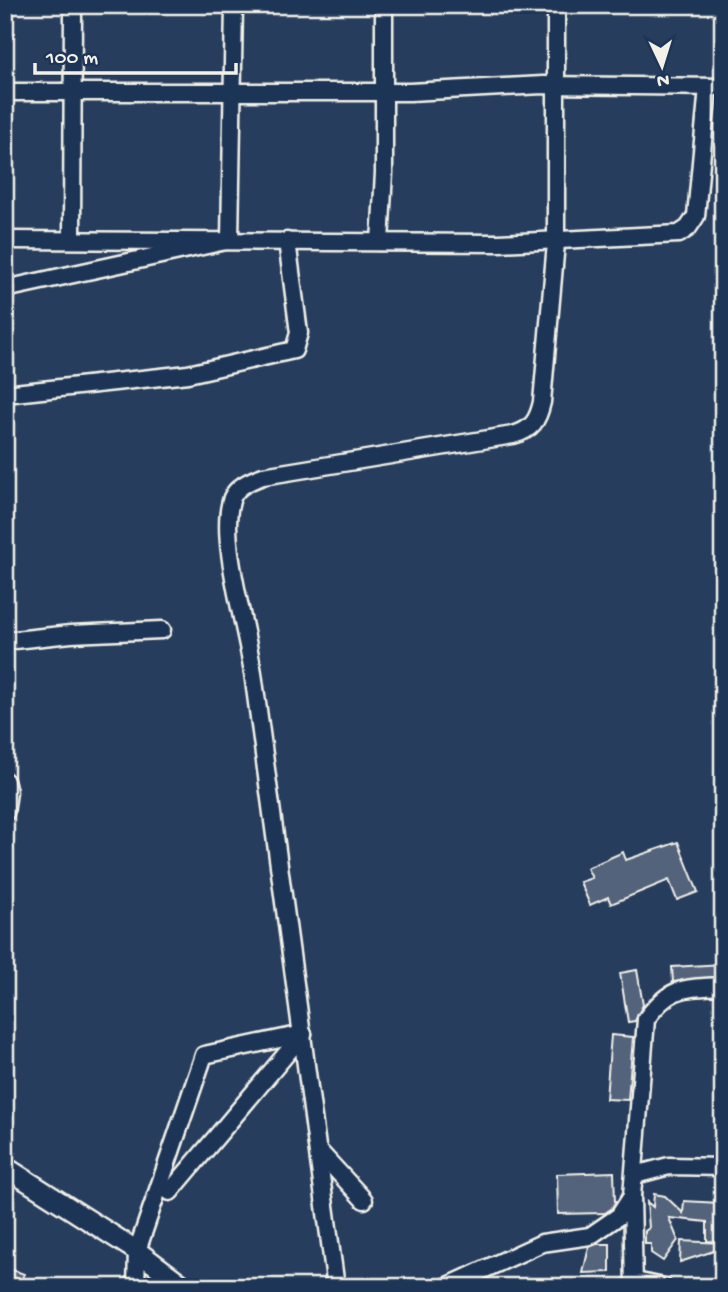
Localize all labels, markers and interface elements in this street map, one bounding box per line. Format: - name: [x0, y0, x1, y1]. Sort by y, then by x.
- scale bar: [35, 32, 236, 76]
- north arrow: [626, 32, 696, 102]
- text: 100 m: [45, 47, 98, 72]
- text: N: [656, 68, 670, 91]

